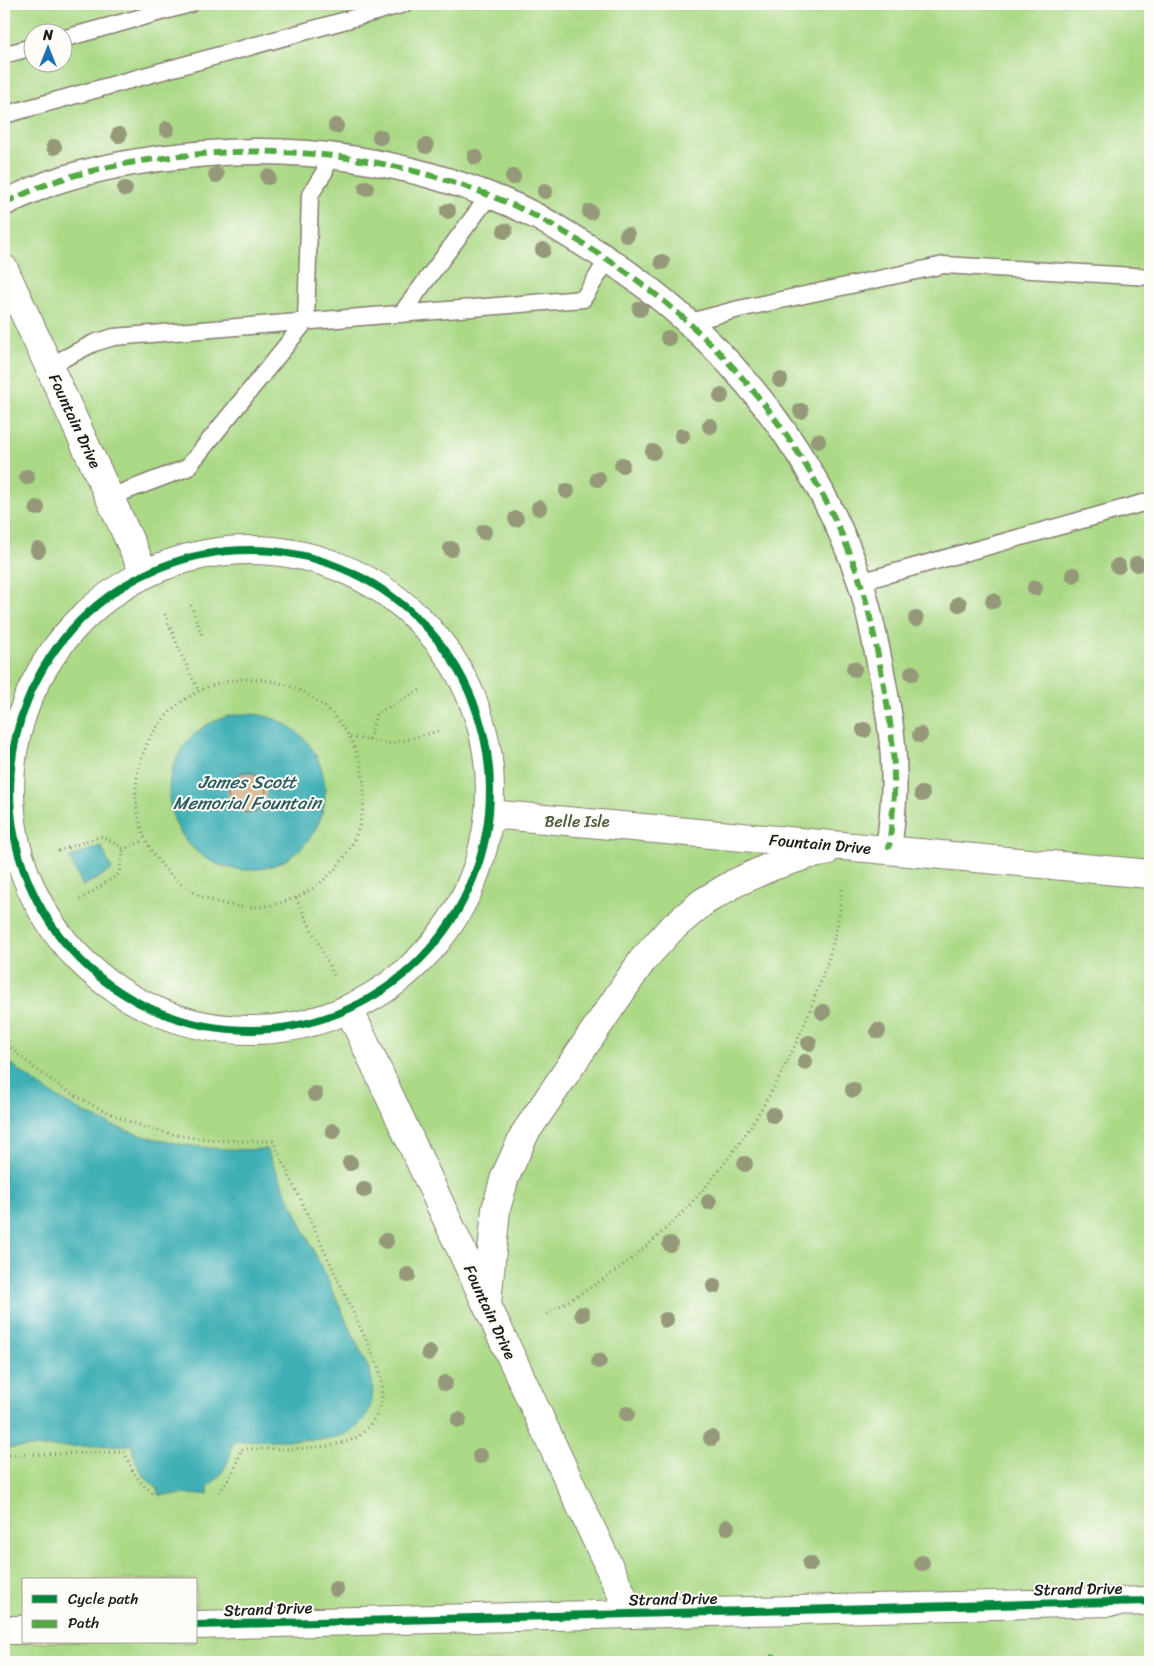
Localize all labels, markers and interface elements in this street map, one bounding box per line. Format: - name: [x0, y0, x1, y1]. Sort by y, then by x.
- north arrow: [22, 22, 72, 72]
- text: N: [42, 23, 53, 48]
- street label: Fountain Drive: [40, 369, 110, 474]
- water label: James Scott Memorial Fountain: [173, 766, 323, 819]
- park label: Belle Isle: [545, 807, 610, 836]
- street label: Fountain Drive: [768, 825, 872, 863]
- street label: Fountain Drive: [455, 1260, 525, 1365]
- street label: Strand Drive: [1033, 1574, 1123, 1604]
- legend: [22, 1578, 198, 1644]
- street label: Strand Drive: [628, 1584, 718, 1614]
- text: Cycle path: [68, 1586, 139, 1612]
- street label: Strand Drive: [223, 1593, 313, 1625]
- text: Path: [68, 1610, 99, 1636]

